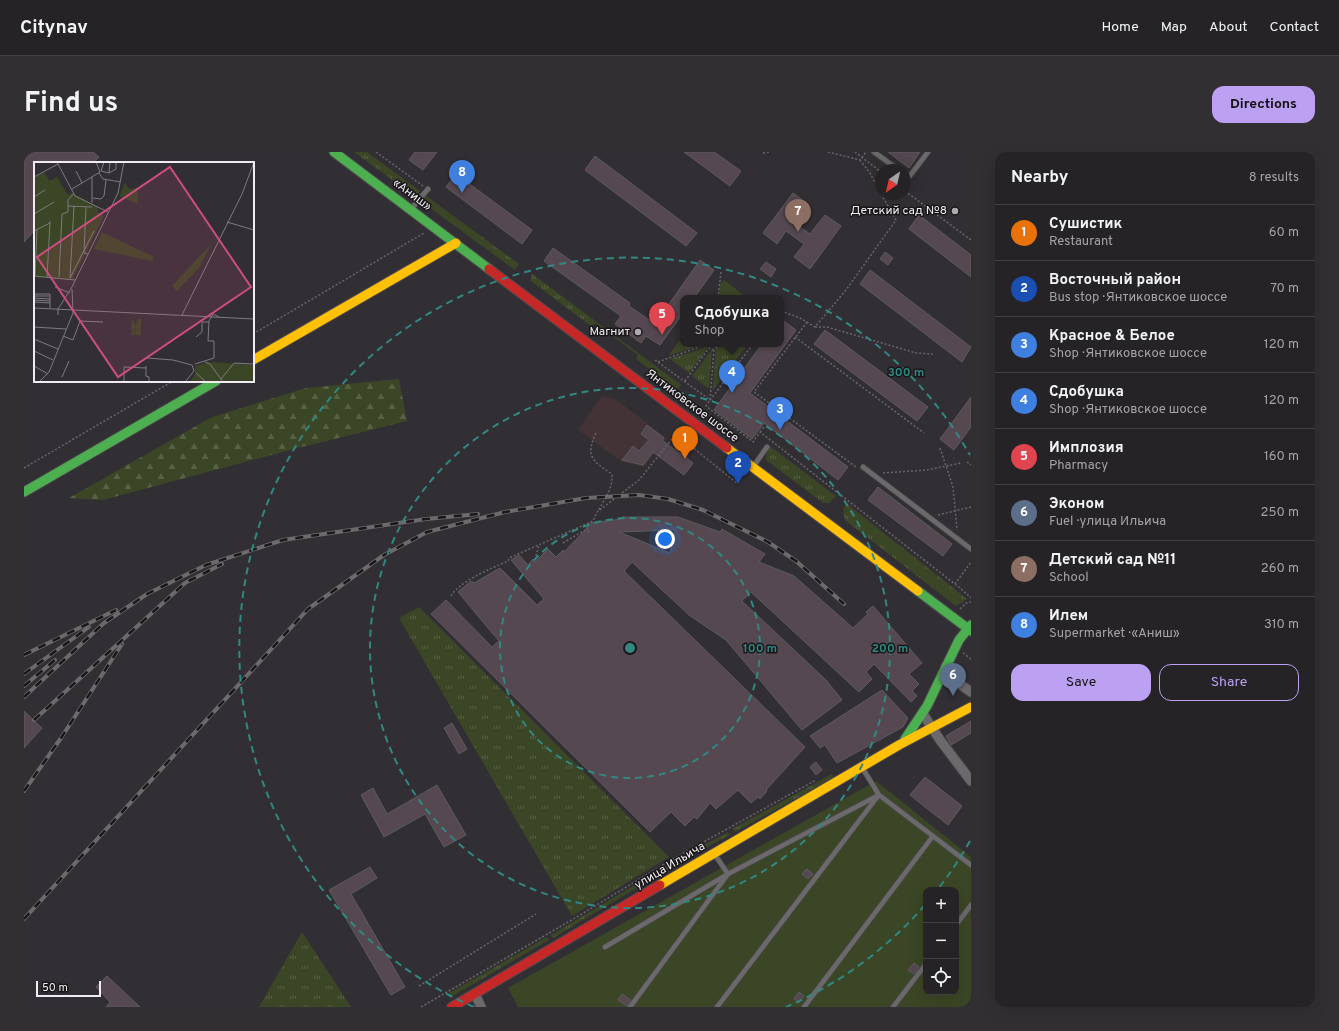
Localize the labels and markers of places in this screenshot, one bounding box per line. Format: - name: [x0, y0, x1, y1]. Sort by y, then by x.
- pin: 8: [449, 160, 475, 193]
- pin: 7: [785, 199, 811, 232]
- place label: Детский сад №8: [850, 203, 947, 219]
- marker: Детский сад №8: [950, 206, 960, 216]
- pin: 5: [649, 302, 675, 335]
- place label: Магнит: [589, 324, 631, 340]
- marker: Магнит: [633, 327, 643, 337]
- pin: 4: [719, 360, 745, 393]
- pin: 3: [767, 397, 793, 430]
- pin: 1: [672, 426, 698, 459]
- pin: 2: [725, 451, 751, 484]
- centre of rings: [623, 641, 637, 655]
- pin: 6: [940, 663, 966, 696]

